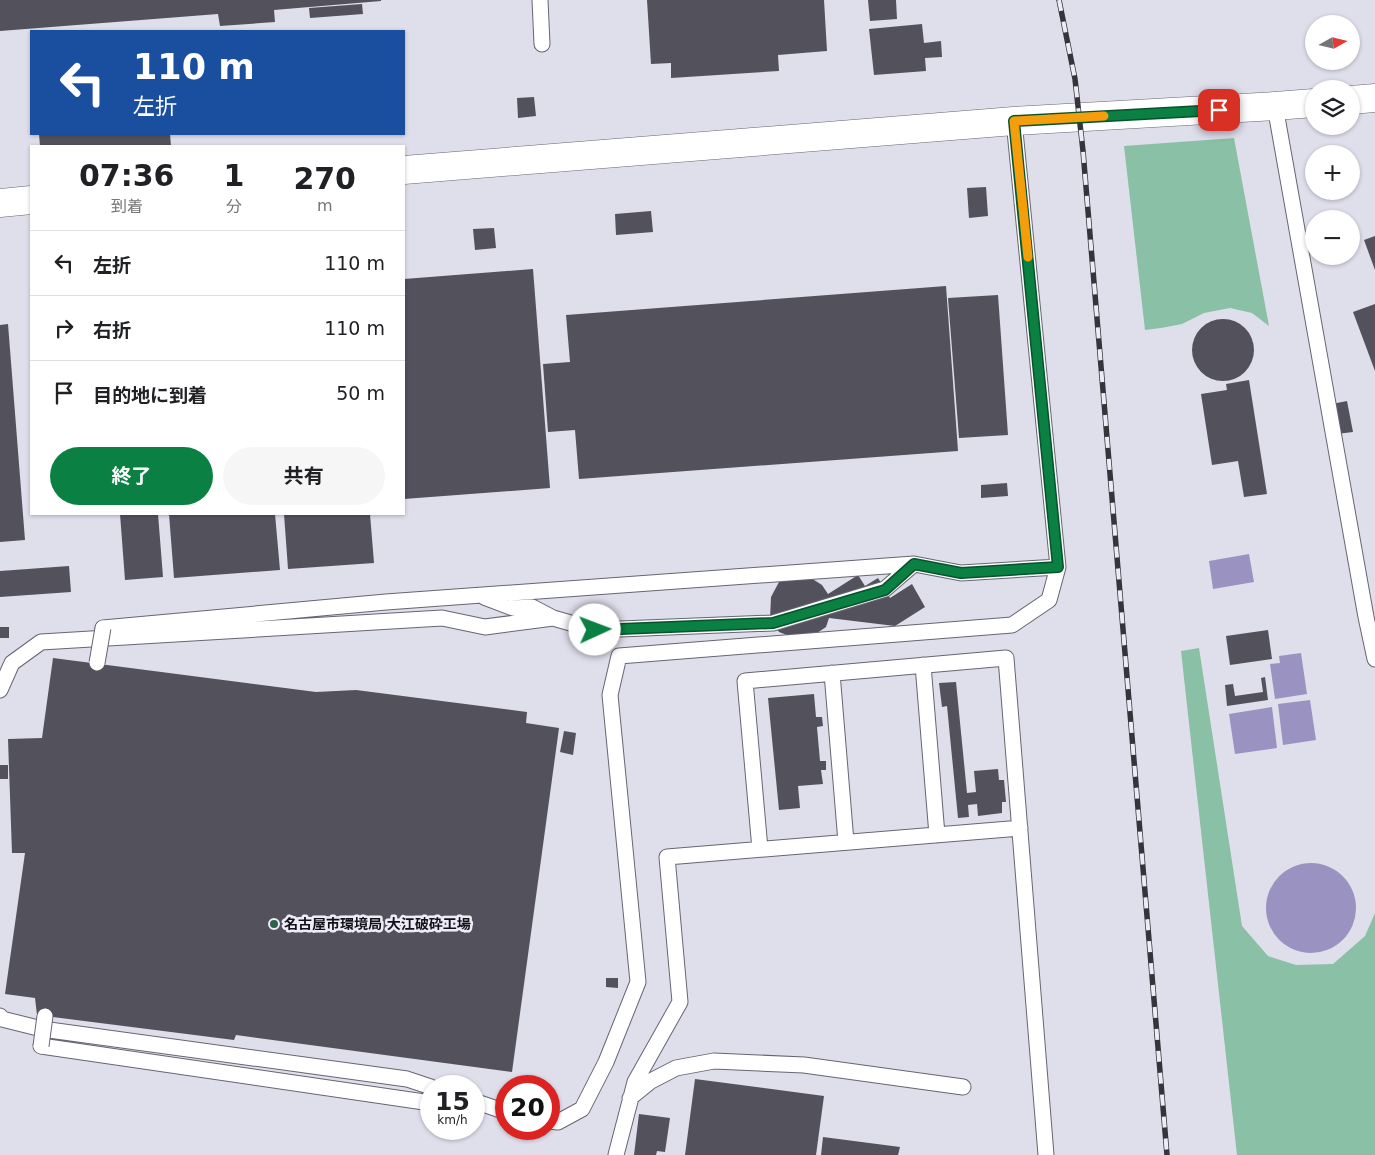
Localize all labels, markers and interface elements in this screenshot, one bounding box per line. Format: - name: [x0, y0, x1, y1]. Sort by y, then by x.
- north arrow: [1305, 15, 1360, 70]
- map controls: [1305, 15, 1360, 265]
- text: 110 m: [133, 47, 255, 87]
- icon: left: [50, 50, 115, 115]
- button: layers: [1305, 80, 1360, 135]
- pin: [1198, 89, 1240, 131]
- text: 左折: [133, 94, 177, 119]
- icon: arrive: [1205, 96, 1233, 124]
- button: +: [1305, 145, 1360, 200]
- text: 07:36: [79, 158, 175, 193]
- text: 1: [224, 158, 244, 193]
- text: 270: [293, 161, 356, 196]
- text: m: [317, 196, 332, 215]
- text: 到着: [111, 197, 143, 216]
- text: 分: [226, 197, 242, 216]
- button: −: [1305, 210, 1360, 265]
- icon: left: [50, 249, 78, 277]
- text: 110 m: [324, 252, 385, 274]
- text: 左折: [93, 254, 131, 276]
- icon: right: [50, 314, 78, 342]
- text: 110 m: [324, 317, 385, 339]
- text: 右折: [93, 319, 131, 341]
- icon: arrive: [50, 379, 78, 407]
- text: 50 m: [336, 382, 385, 404]
- text: 目的地に到着: [93, 384, 207, 406]
- button: 終了: [50, 447, 213, 505]
- button: 共有: [223, 447, 385, 505]
- position arrow: [568, 603, 620, 655]
- place label: 名古屋市環境局 大江破砕工場: [284, 916, 471, 932]
- marker: 名古屋市環境局 大江破砕工場: [268, 918, 280, 930]
- speed limit sign: 20: [495, 1075, 560, 1140]
- text: 15: [435, 1087, 470, 1116]
- text: km/h: [437, 1113, 468, 1127]

